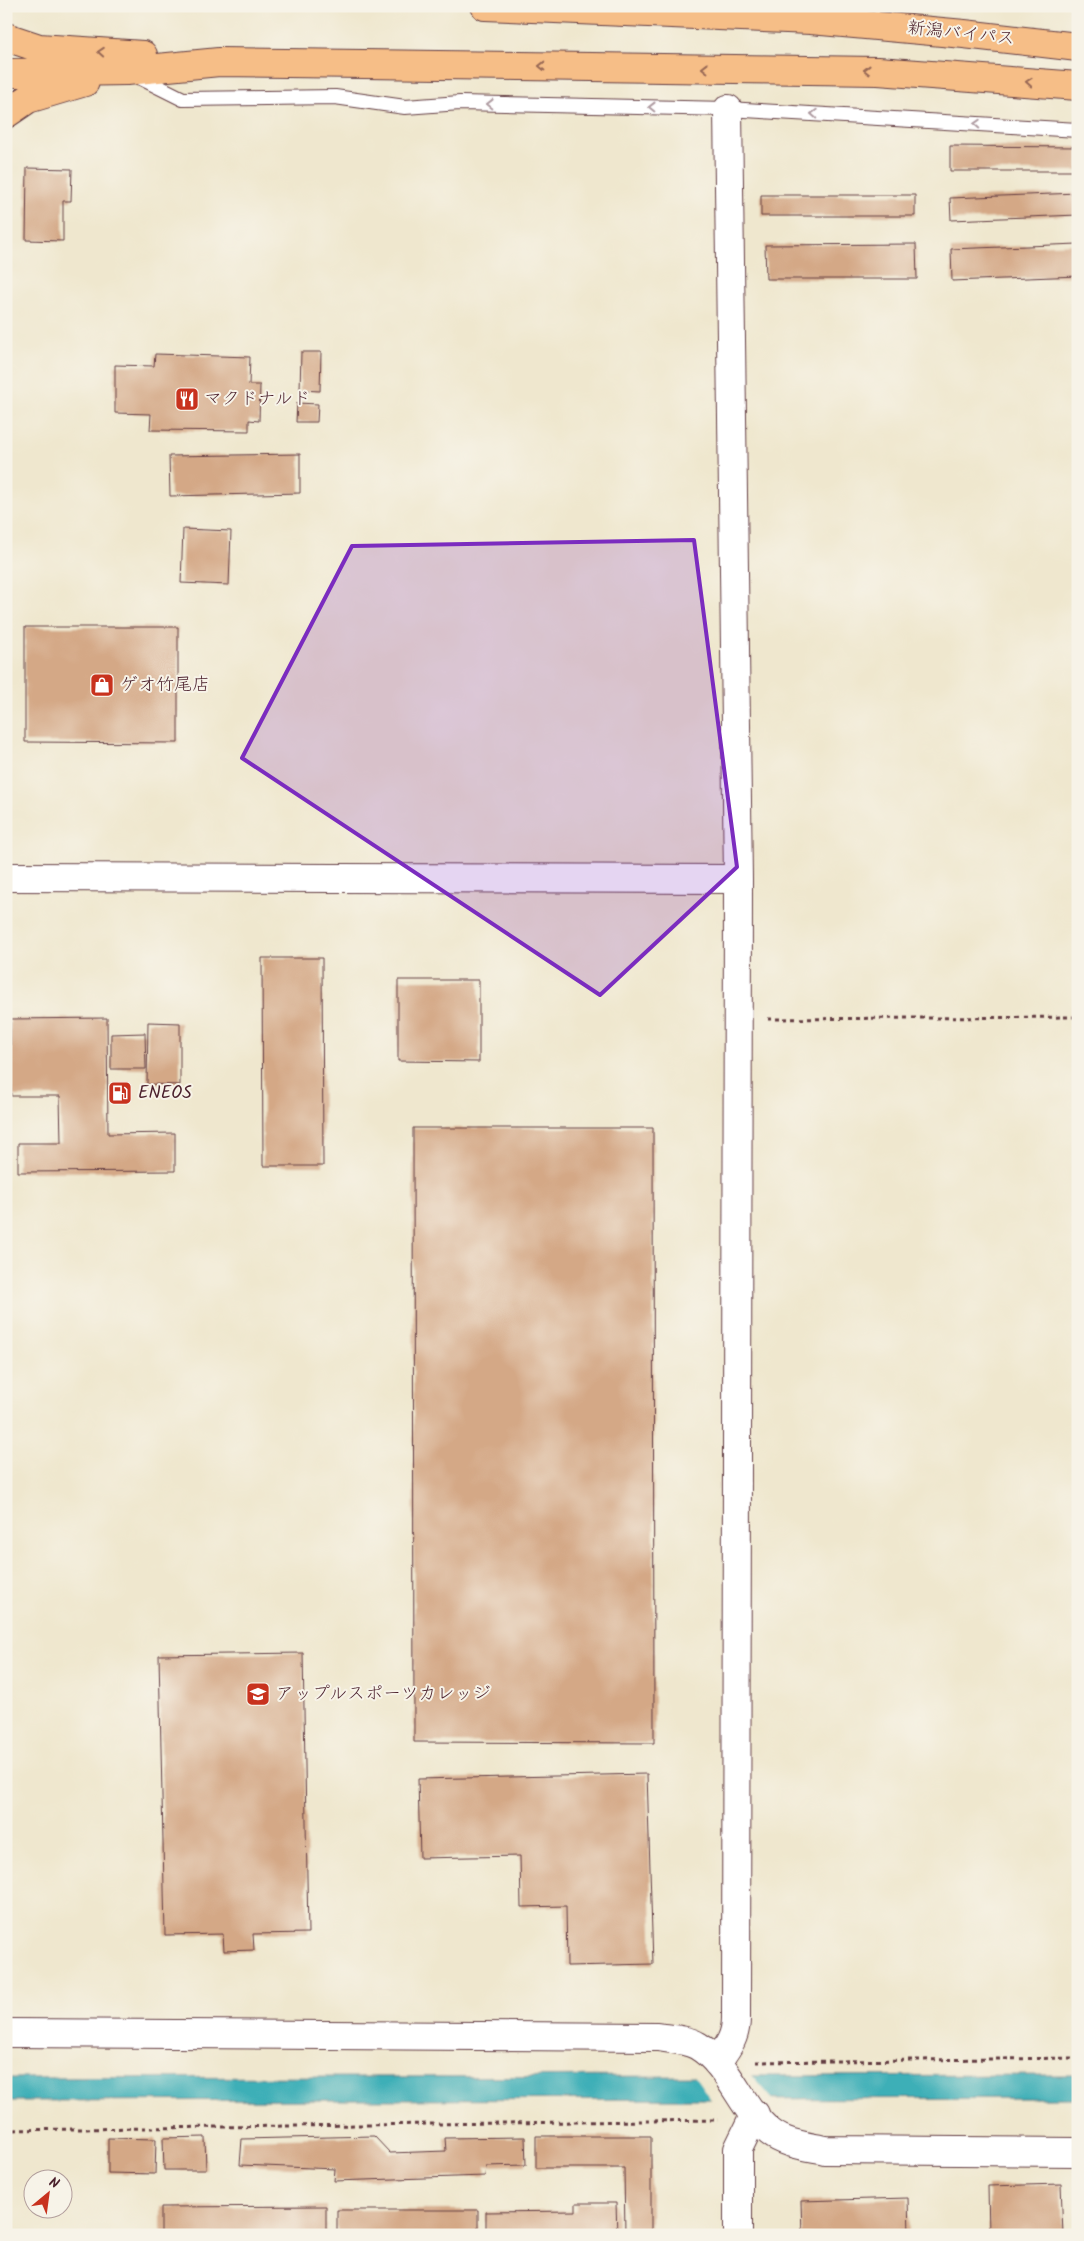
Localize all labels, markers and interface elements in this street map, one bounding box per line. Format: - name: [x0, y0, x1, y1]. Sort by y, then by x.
- street label: 新潟バイパス: [906, 14, 1016, 54]
- one-way arrow: [96, 47, 104, 58]
- one-way arrow: [538, 61, 546, 71]
- one-way arrow: [700, 63, 708, 73]
- one-way arrow: [863, 65, 870, 75]
- one-way arrow: [1025, 77, 1033, 88]
- one-way arrow: [485, 98, 493, 109]
- one-way arrow: [648, 102, 656, 112]
- one-way arrow: [810, 109, 818, 120]
- one-way arrow: [972, 119, 980, 130]
- place label: マクドナルド: [204, 385, 311, 414]
- restaurant icon: マクドナルド: [174, 386, 200, 412]
- place label: ゲオ竹尾店: [120, 671, 210, 700]
- shop icon: ゲオ竹尾店: [89, 672, 115, 698]
- place label: ENEOS: [138, 1079, 192, 1108]
- fuel station icon: ENEOS: [107, 1080, 133, 1106]
- place label: アップルスポーツカレッジ: [276, 1680, 491, 1709]
- school or university icon: アップルスポーツカレッジ: [245, 1681, 271, 1707]
- north arrow: [22, 2168, 72, 2218]
- text: N: [45, 2172, 63, 2195]

